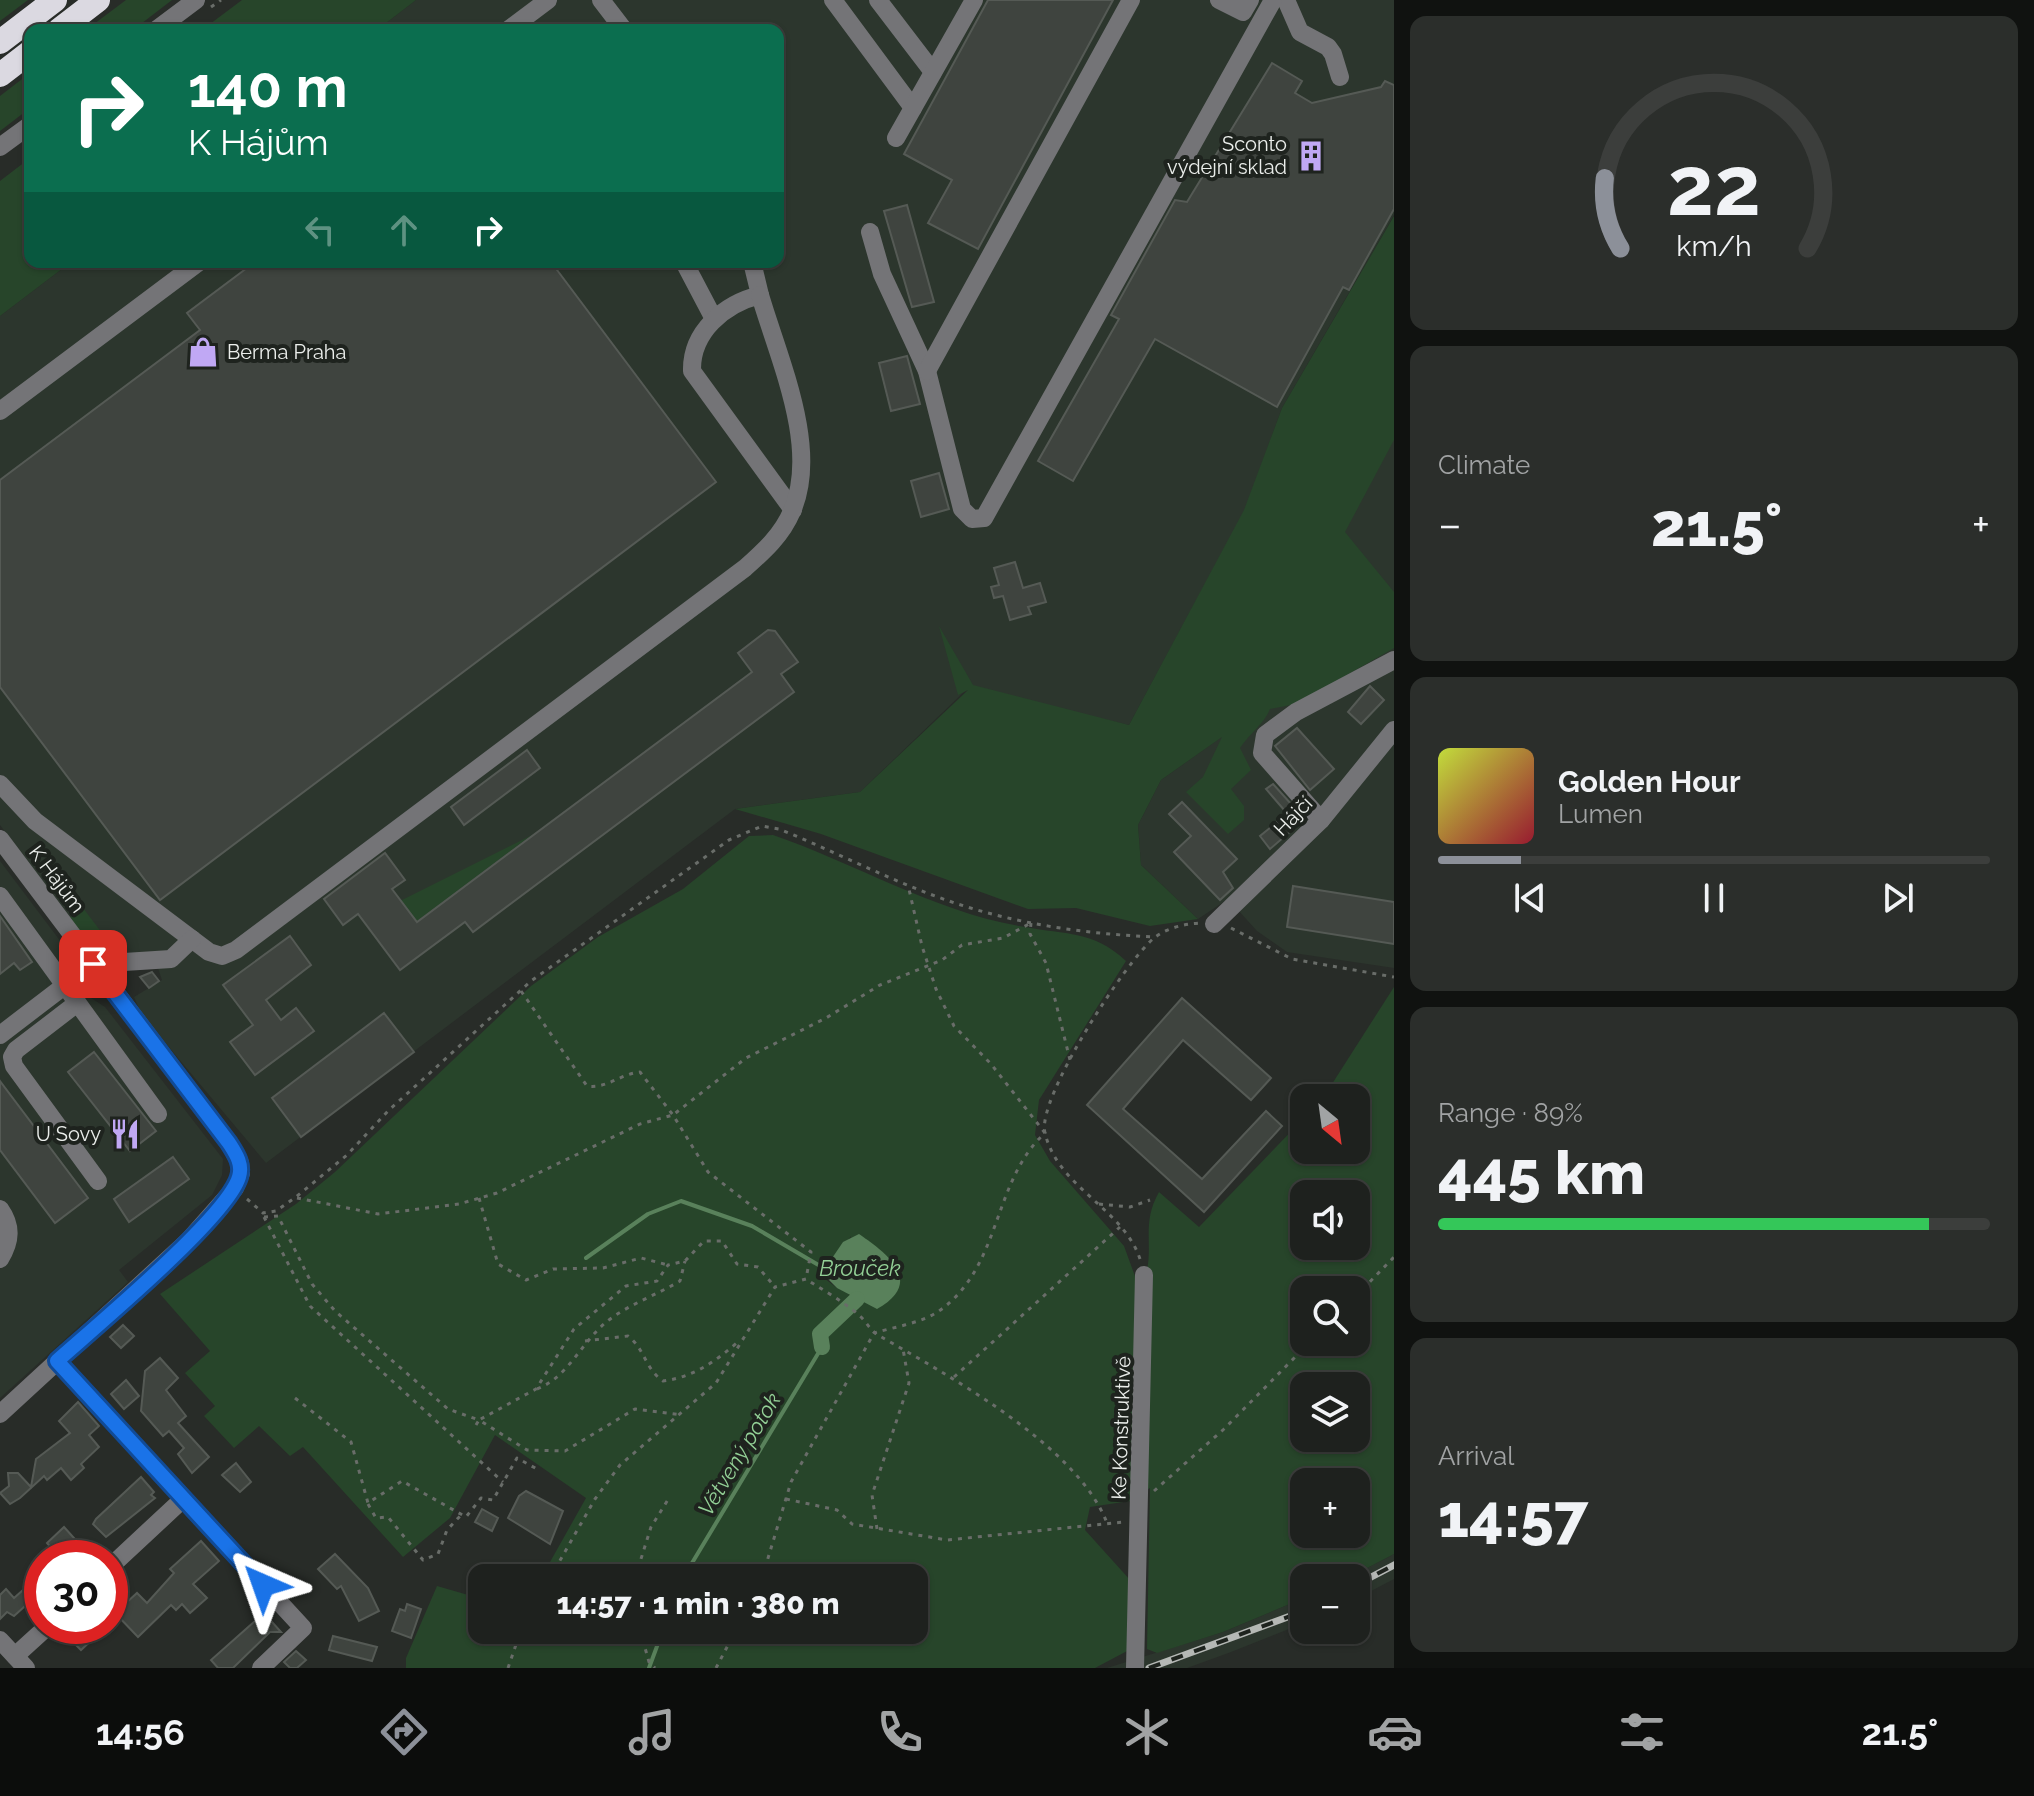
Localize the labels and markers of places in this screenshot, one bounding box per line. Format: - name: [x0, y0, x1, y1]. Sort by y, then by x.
- place label: Sconto výdejní sklad: [1167, 132, 1287, 179]
- building icon: Sconto výdejní sklad: [1294, 139, 1328, 173]
- shop icon: Berma Praha: [186, 335, 220, 369]
- place label: Berma Praha: [227, 340, 346, 364]
- pin: [59, 930, 127, 998]
- restaurant icon: U Sovy: [108, 1117, 142, 1151]
- place label: U Sovy: [36, 1122, 101, 1146]

